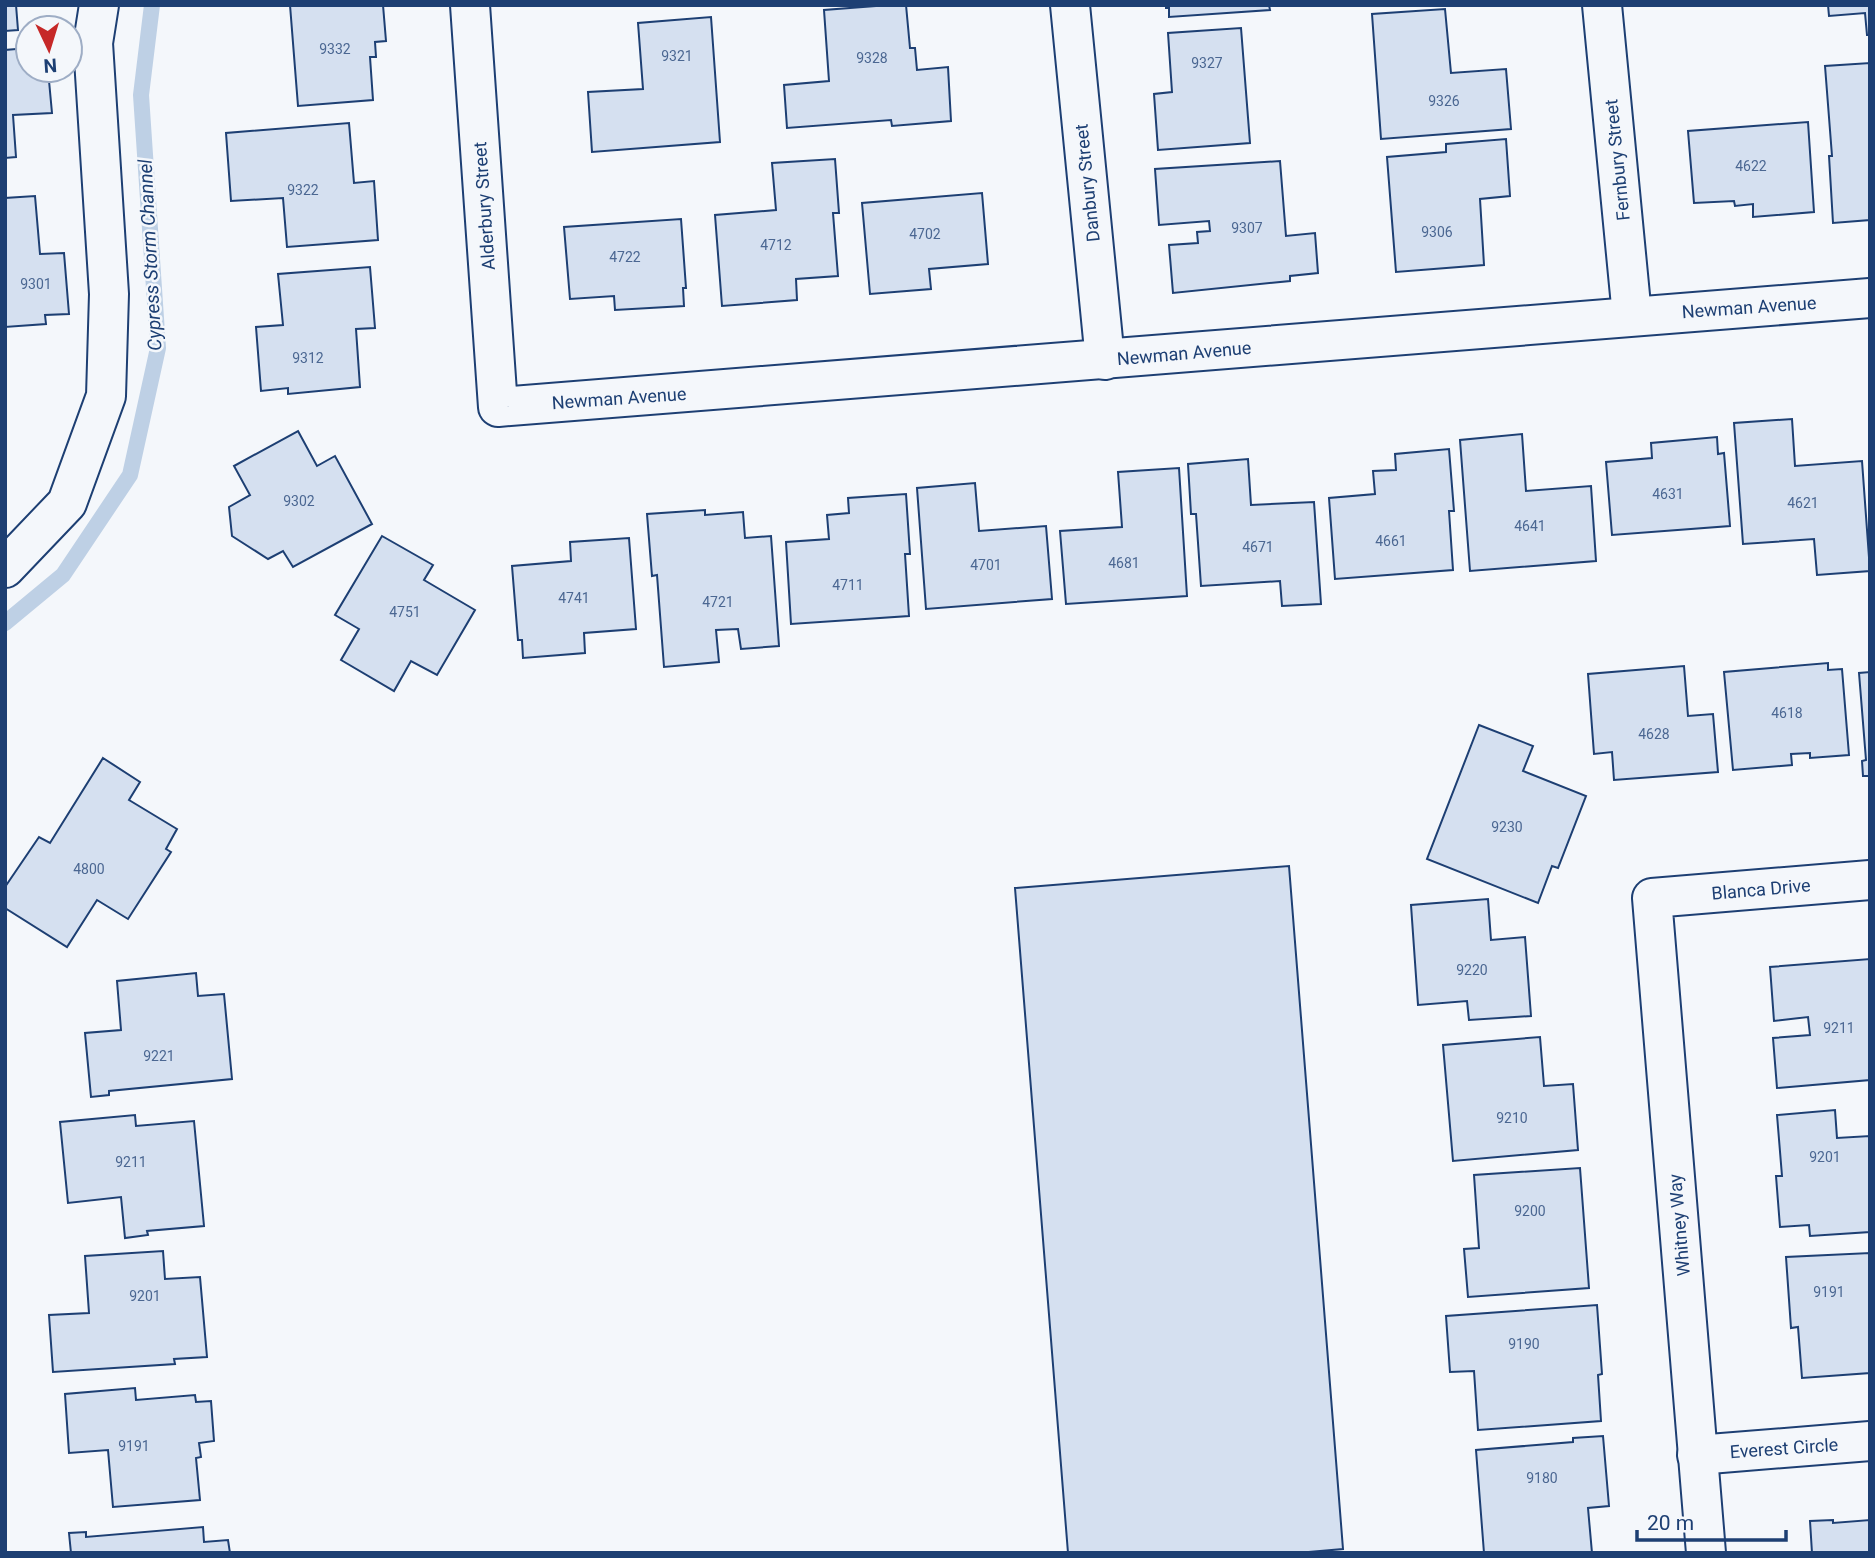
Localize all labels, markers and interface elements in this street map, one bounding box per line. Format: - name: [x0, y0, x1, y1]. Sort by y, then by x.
- north arrow: [14, 14, 84, 84]
- house number: 9332: [319, 41, 351, 57]
- house number: 9321: [661, 48, 693, 64]
- house number: 9328: [856, 50, 888, 66]
- text: N: [43, 54, 58, 77]
- house number: 9327: [1191, 55, 1223, 71]
- house number: 9326: [1428, 93, 1460, 109]
- street label: Fernbury Street: [1600, 98, 1634, 222]
- street label: Danbury Street: [1070, 123, 1104, 243]
- street label: Alderbury Street: [469, 141, 499, 271]
- water label: Cypress Storm Channel: [133, 158, 167, 351]
- house number: 4622: [1735, 158, 1767, 174]
- house number: 9322: [287, 182, 319, 198]
- house number: 9307: [1231, 220, 1263, 236]
- house number: 9306: [1421, 224, 1453, 240]
- house number: 4702: [909, 226, 941, 242]
- house number: 4712: [760, 237, 792, 253]
- house number: 4722: [609, 249, 641, 265]
- house number: 9301: [20, 276, 52, 292]
- street label: Newman Avenue: [1681, 292, 1817, 322]
- street label: Newman Avenue: [1116, 337, 1252, 369]
- house number: 9312: [292, 350, 324, 366]
- street label: Newman Avenue: [551, 383, 687, 413]
- house number: 4631: [1652, 486, 1684, 502]
- house number: 9302: [283, 493, 315, 509]
- house number: 4621: [1787, 495, 1819, 511]
- house number: 4641: [1514, 518, 1546, 534]
- house number: 4661: [1375, 533, 1407, 549]
- house number: 4671: [1242, 539, 1274, 555]
- house number: 4681: [1108, 555, 1140, 571]
- house number: 4701: [970, 557, 1002, 573]
- house number: 4711: [832, 577, 864, 593]
- house number: 4741: [558, 590, 590, 606]
- house number: 4721: [702, 594, 734, 610]
- house number: 4751: [389, 604, 421, 620]
- house number: 4618: [1771, 705, 1803, 721]
- house number: 4628: [1638, 726, 1670, 742]
- house number: 9230: [1491, 819, 1523, 835]
- house number: 4800: [73, 861, 105, 877]
- street label: Blanca Drive: [1711, 874, 1811, 904]
- house number: 9220: [1456, 962, 1488, 978]
- house number: 9211: [1823, 1020, 1855, 1036]
- house number: 9221: [143, 1048, 175, 1064]
- house number: 9210: [1496, 1110, 1528, 1126]
- house number: 9201: [1809, 1149, 1841, 1165]
- house number: 9211: [115, 1154, 147, 1170]
- street label: Whitney Way: [1664, 1173, 1694, 1277]
- house number: 9200: [1514, 1203, 1546, 1219]
- house number: 9191: [1813, 1284, 1845, 1300]
- house number: 9201: [129, 1288, 161, 1304]
- house number: 9190: [1508, 1336, 1540, 1352]
- street label: Everest Circle: [1729, 1434, 1839, 1462]
- house number: 9191: [118, 1438, 150, 1454]
- house number: 9180: [1526, 1470, 1558, 1486]
- scale bar: [1637, 1498, 1786, 1542]
- text: 20 m: [1647, 1511, 1694, 1535]

